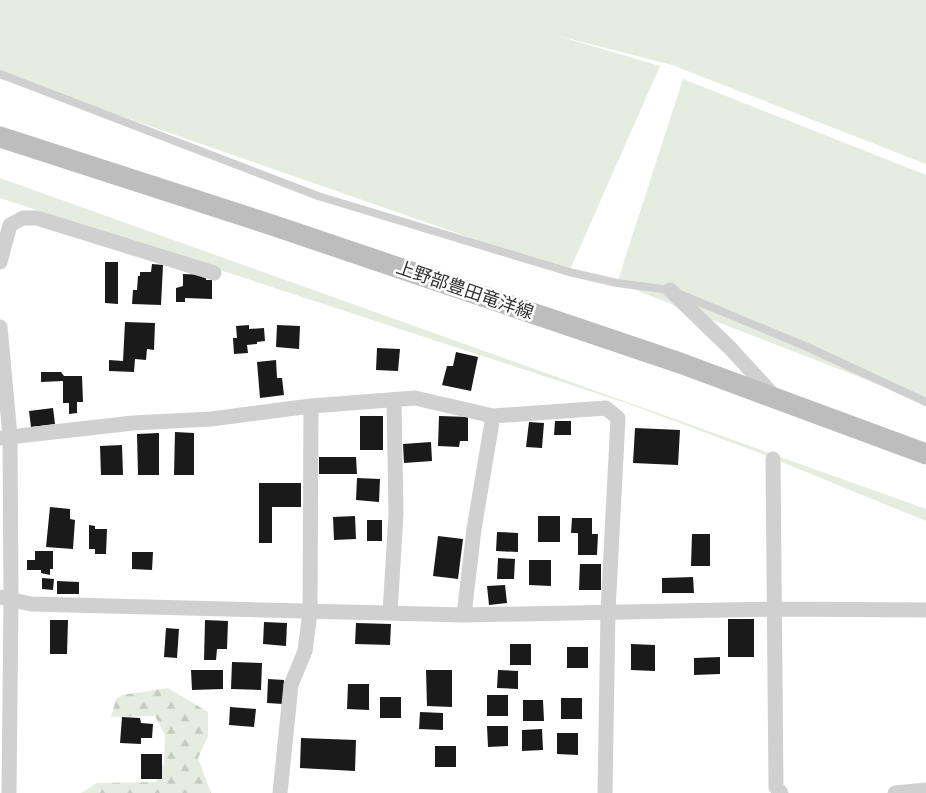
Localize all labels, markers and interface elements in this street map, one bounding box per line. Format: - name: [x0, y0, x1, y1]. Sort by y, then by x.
- street label: 上野部豊田竜洋線: [393, 254, 537, 326]

